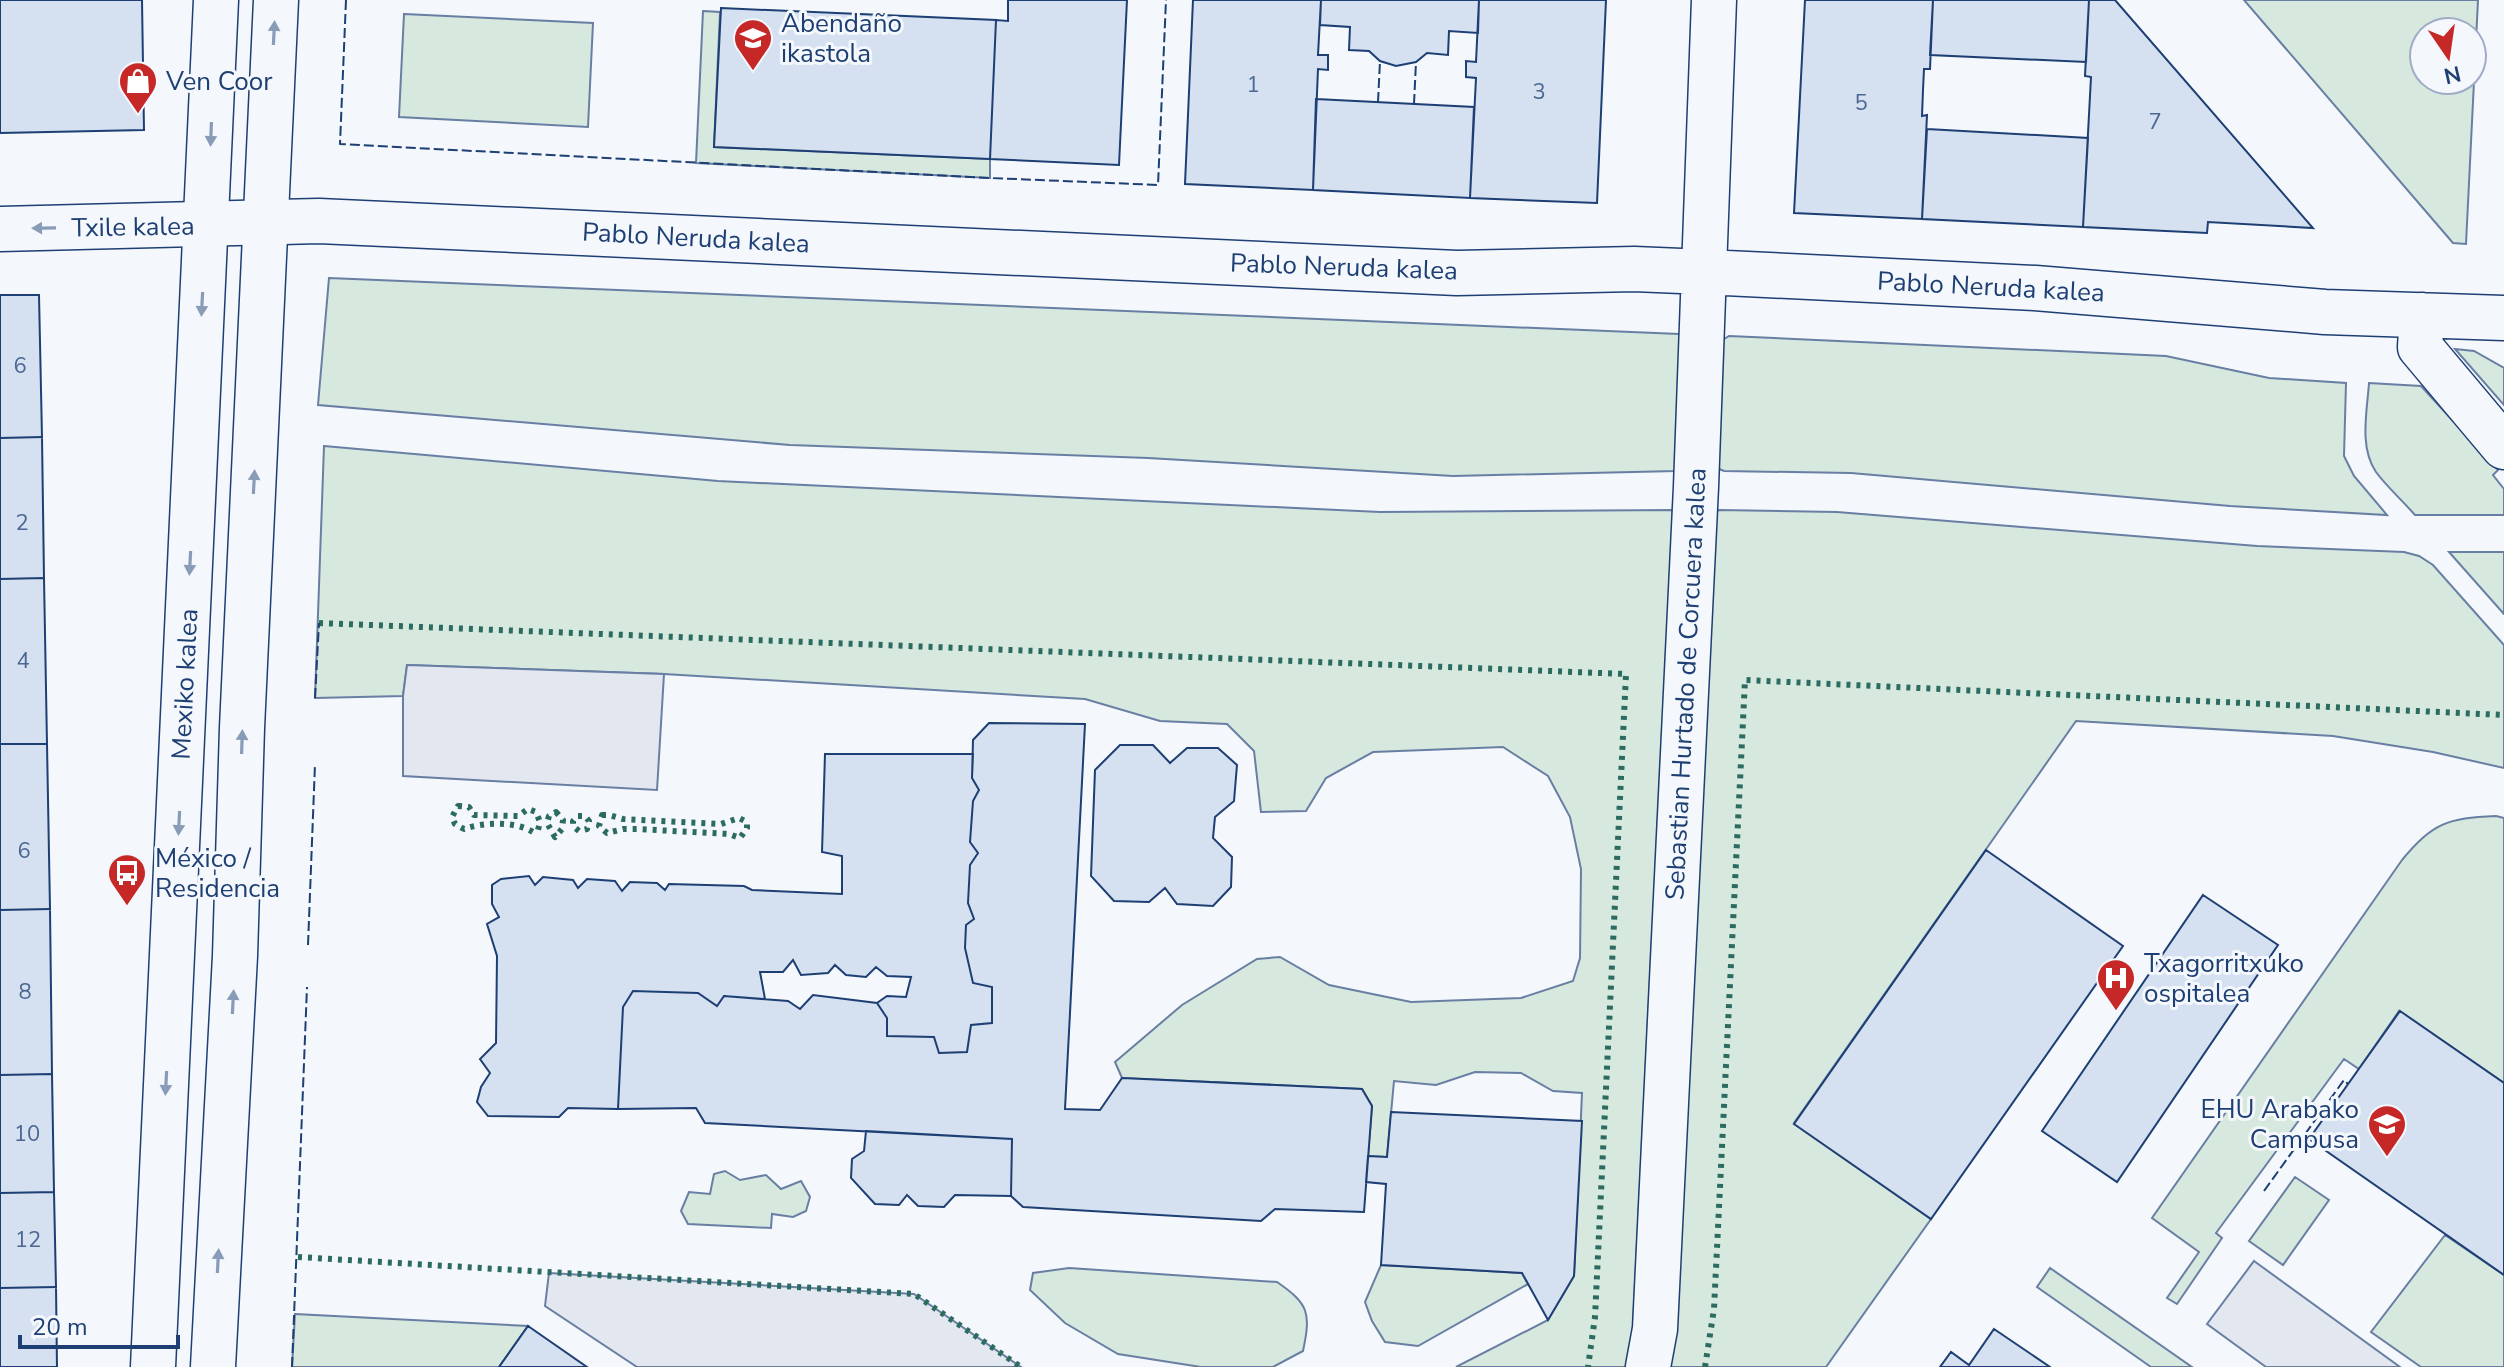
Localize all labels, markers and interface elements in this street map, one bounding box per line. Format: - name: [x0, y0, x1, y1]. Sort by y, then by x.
- place label: Abendaño ikastola: [781, 6, 902, 71]
- north arrow: [2408, 16, 2488, 96]
- school or university icon: Abendaño ikastola: [732, 17, 774, 72]
- one-way arrow: [268, 20, 281, 45]
- text: N: [2441, 58, 2464, 91]
- shop icon: Ven Coor: [117, 60, 159, 115]
- place label: Ven Coor: [165, 64, 273, 99]
- house number: 1: [1246, 70, 1260, 100]
- house number: 3: [1532, 77, 1546, 107]
- house number: 5: [1854, 88, 1868, 118]
- house number: 7: [2148, 107, 2162, 137]
- one-way arrow: [204, 122, 217, 147]
- street label: Txile kalea: [71, 208, 195, 246]
- street label: Pablo Neruda kalea: [581, 215, 811, 261]
- one-way arrow: [31, 222, 56, 235]
- street label: Pablo Neruda kalea: [1230, 246, 1458, 288]
- street label: Pablo Neruda kalea: [1876, 264, 2106, 310]
- one-way arrow: [195, 292, 208, 317]
- house number: 6: [13, 351, 27, 381]
- street label: Sebastian Hurtado de Corcuera kalea: [1657, 467, 1715, 901]
- one-way arrow: [248, 469, 261, 494]
- house number: 2: [15, 508, 29, 538]
- one-way arrow: [183, 551, 196, 576]
- street label: Mexiko kalea: [164, 608, 206, 760]
- house number: 4: [16, 646, 30, 676]
- one-way arrow: [235, 729, 248, 754]
- one-way arrow: [172, 811, 185, 836]
- house number: 6: [17, 836, 31, 866]
- place label: México / Residencia: [155, 841, 280, 906]
- bus stop icon: México / Residencia: [106, 852, 148, 907]
- place label: Txagorritxuko ospitalea: [2144, 946, 2304, 1011]
- hospital icon: Txagorritxuko ospitalea: [2095, 957, 2137, 1012]
- house number: 8: [18, 977, 32, 1007]
- one-way arrow: [226, 989, 239, 1014]
- one-way arrow: [160, 1071, 173, 1096]
- place label: EHU Arabako Campusa: [2200, 1092, 2359, 1157]
- school or university icon: EHU Arabako Campusa: [2366, 1103, 2408, 1158]
- house number: 10: [14, 1119, 40, 1149]
- house number: 12: [15, 1225, 41, 1255]
- one-way arrow: [212, 1248, 225, 1273]
- scale bar: [20, 1299, 178, 1349]
- text: 20 m: [32, 1311, 88, 1343]

